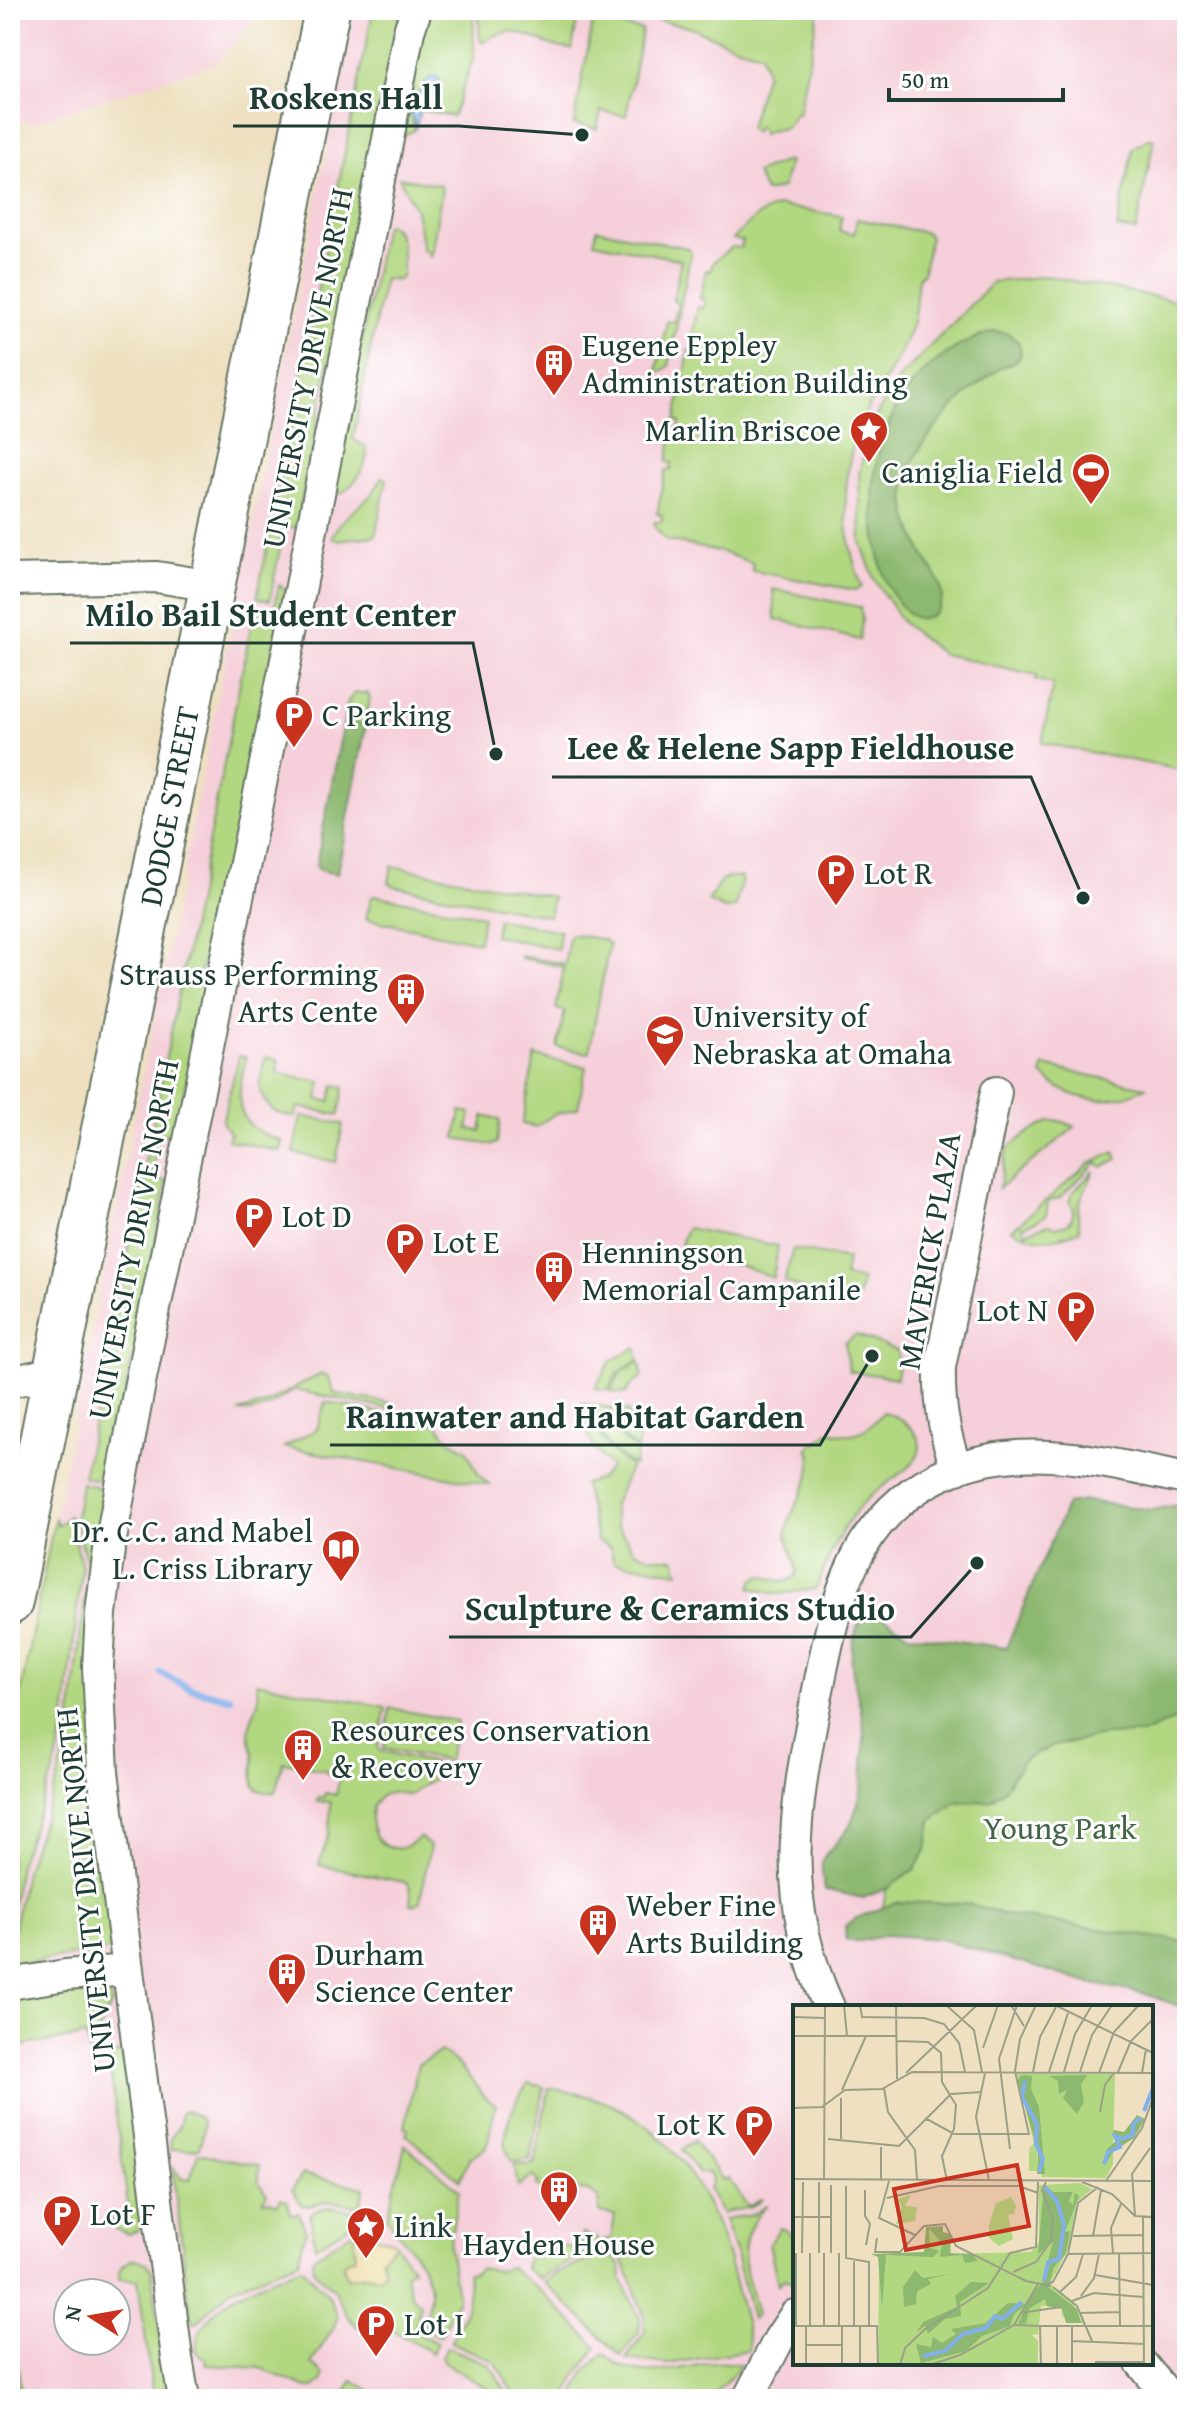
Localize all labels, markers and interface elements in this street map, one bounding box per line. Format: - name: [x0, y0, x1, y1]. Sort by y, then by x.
- scale bar: [889, 52, 1063, 102]
- text: 50 m: [901, 62, 949, 97]
- callout: Roskens Hall: [233, 68, 459, 126]
- text: Roskens Hall: [249, 72, 443, 121]
- street label: UNIVERSITY DRIVE NORTH: [248, 184, 365, 552]
- place label: Eugene Eppley Administration Building: [582, 321, 908, 405]
- building icon: Eugene Eppley Administration Building: [533, 342, 575, 397]
- place label: Marlin Briscoe: [645, 406, 841, 453]
- place icon: Marlin Briscoe: [848, 409, 890, 464]
- place label: Caniglia Field: [882, 448, 1063, 495]
- sports icon: Caniglia Field: [1070, 451, 1112, 506]
- callout: Milo Bail Student Center: [70, 585, 473, 643]
- text: Milo Bail Student Center: [86, 589, 457, 638]
- place label: C Parking: [322, 691, 451, 738]
- parking icon: C Parking: [273, 694, 315, 749]
- street label: DODGE STREET: [126, 702, 211, 910]
- callout: Lee & Helene Sapp Fieldhouse: [552, 719, 1031, 777]
- text: Lee & Helene Sapp Fieldhouse: [568, 722, 1015, 771]
- place label: Lot R: [864, 849, 933, 896]
- parking icon: Lot R: [815, 852, 857, 907]
- place label: Strauss Performing Arts Cente: [119, 950, 378, 1034]
- building icon: Strauss Performing Arts Cente: [385, 971, 427, 1026]
- place label: University of Nebraska at Omaha: [693, 992, 952, 1076]
- school or university icon: University of Nebraska at Omaha: [644, 1013, 686, 1068]
- street label: UNIVERSITY DRIVE NORTH: [74, 1055, 191, 1423]
- street label: MAVERICK PLAZA: [884, 1128, 973, 1373]
- place label: Lot D: [282, 1192, 352, 1239]
- parking icon: Lot D: [233, 1195, 275, 1250]
- place label: Lot E: [433, 1218, 499, 1265]
- parking icon: Lot E: [384, 1221, 426, 1276]
- place label: Henningson Memorial Campanile: [582, 1228, 861, 1312]
- building icon: Henningson Memorial Campanile: [533, 1249, 575, 1304]
- place label: Lot N: [977, 1286, 1048, 1333]
- parking icon: Lot N: [1055, 1289, 1097, 1344]
- callout: Rainwater and Habitat Garden: [330, 1387, 820, 1445]
- text: Rainwater and Habitat Garden: [346, 1391, 804, 1440]
- place label: Dr. C.C. and Mabel L. Criss Library: [71, 1507, 313, 1591]
- library icon: Dr. C.C. and Mabel L. Criss Library: [320, 1528, 362, 1583]
- callout: Sculpture & Ceramics Studio: [449, 1579, 911, 1637]
- text: Sculpture & Ceramics Studio: [465, 1583, 895, 1632]
- street label: UNIVERSITY DRIVE NORTH: [42, 1705, 127, 2075]
- place label: Resources Conservation & Recovery: [331, 1706, 650, 1790]
- building icon: Resources Conservation & Recovery: [282, 1727, 324, 1782]
- park label: Young Park: [983, 1804, 1138, 1851]
- place label: Weber Fine Arts Building: [626, 1881, 803, 1965]
- building icon: Weber Fine Arts Building: [577, 1902, 619, 1957]
- place label: Durham Science Center: [315, 1930, 513, 2014]
- building icon: Durham Science Center: [266, 1951, 308, 2006]
- inset map: [793, 2005, 1153, 2365]
- place label: Lot K: [657, 2100, 726, 2147]
- parking icon: Lot K: [733, 2103, 775, 2158]
- building icon: Hayden House: [538, 2169, 580, 2224]
- place label: Lot F: [90, 2190, 156, 2237]
- parking icon: Lot F: [41, 2193, 83, 2248]
- place label: Link: [394, 2202, 454, 2249]
- place icon: Link: [345, 2205, 387, 2260]
- place label: Hayden House: [463, 2220, 655, 2267]
- north arrow: [52, 2277, 132, 2357]
- place label: Lot I: [404, 2300, 464, 2347]
- text: N: [55, 2303, 90, 2323]
- parking icon: Lot I: [355, 2303, 397, 2358]

